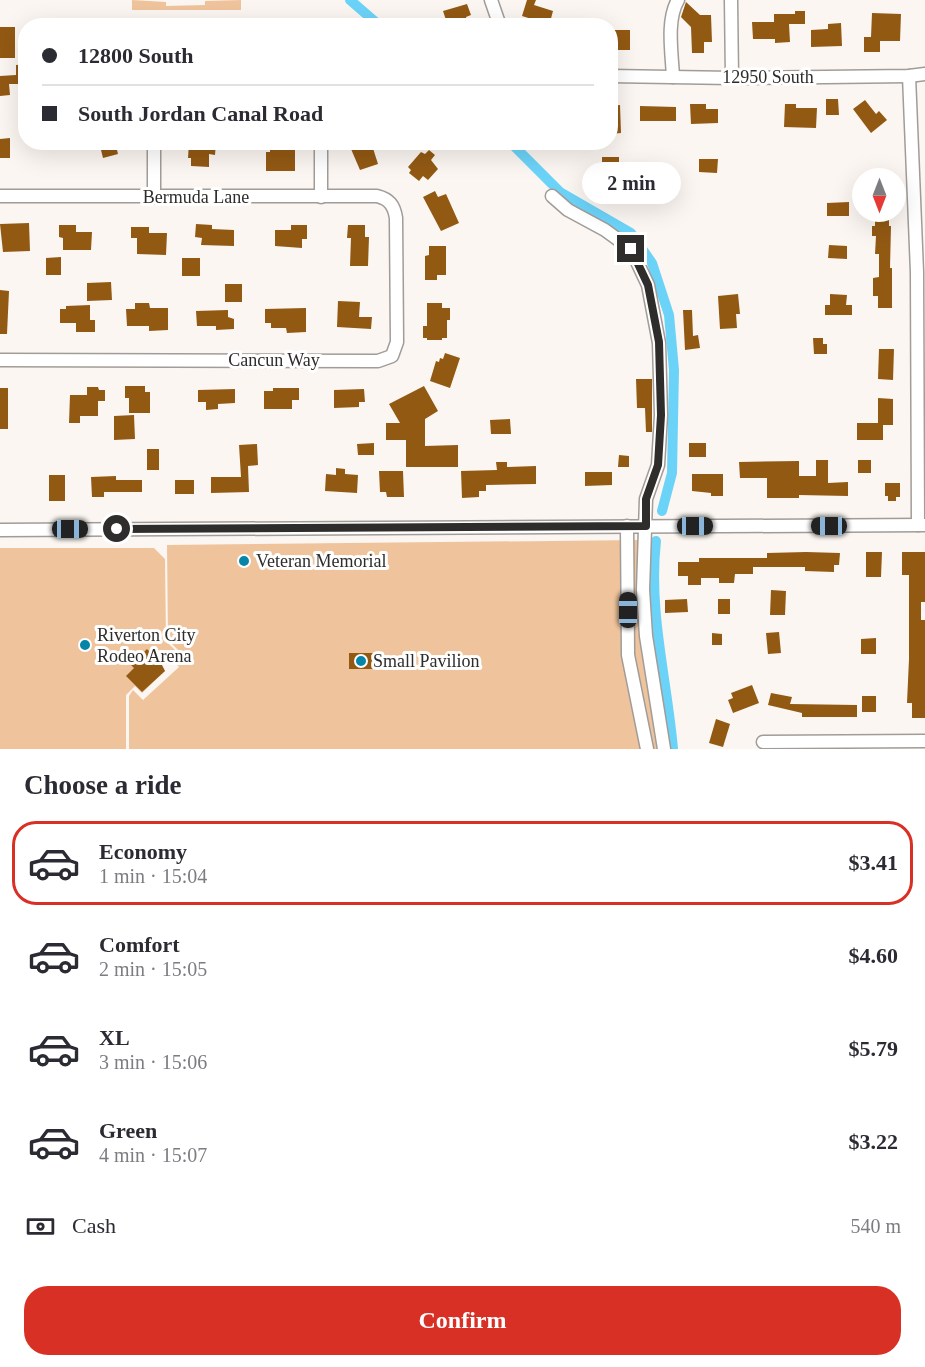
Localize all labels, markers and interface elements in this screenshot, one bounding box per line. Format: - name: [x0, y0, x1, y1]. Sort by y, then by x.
- text: 12800 South: [78, 43, 194, 68]
- street label: 12950 South: [722, 67, 814, 87]
- text: South Jordan Canal Road: [78, 101, 323, 126]
- callout: 2 min: [582, 162, 680, 204]
- north arrow: [852, 168, 906, 222]
- map controls: [852, 168, 906, 222]
- text: 2 min: [607, 172, 656, 194]
- street label: Bermuda Lane: [143, 187, 249, 207]
- route end: [617, 235, 644, 262]
- street label: Cancun Way: [228, 350, 320, 370]
- route start: [103, 515, 130, 542]
- car: [677, 517, 713, 535]
- car: [811, 517, 847, 535]
- car: [52, 520, 88, 538]
- place label: Veteran Memorial: [256, 551, 386, 571]
- marker: Veteran Memorial: [237, 554, 251, 568]
- car: [619, 592, 637, 628]
- place label: Riverton City Rodeo Arena: [97, 625, 196, 666]
- marker: Riverton City Rodeo Arena: [78, 638, 92, 652]
- place label: Small Pavilion: [373, 651, 480, 671]
- marker: Small Pavilion: [354, 654, 368, 668]
- text: Choose a ride: [24, 770, 182, 800]
- icon: car: [27, 836, 81, 890]
- text: Economy: [99, 839, 187, 864]
- text: $3.41: [849, 850, 898, 875]
- text: 1 min · 15:04: [99, 865, 207, 887]
- icon: car: [27, 929, 81, 983]
- text: Comfort: [99, 932, 180, 957]
- text: $4.60: [849, 943, 898, 968]
- text: 2 min · 15:05: [99, 958, 207, 980]
- icon: car: [27, 1022, 81, 1076]
- text: XL: [99, 1025, 130, 1050]
- text: $5.79: [849, 1036, 898, 1061]
- text: 3 min · 15:06: [99, 1051, 207, 1073]
- icon: car: [27, 1115, 81, 1169]
- text: Green: [99, 1118, 157, 1143]
- text: $3.22: [849, 1129, 898, 1154]
- text: 4 min · 15:07: [99, 1144, 207, 1166]
- icon: cash: [24, 1210, 57, 1243]
- text: Cash: [72, 1213, 116, 1238]
- text: 540 m: [850, 1215, 901, 1237]
- button: Confirm: [24, 1286, 901, 1355]

